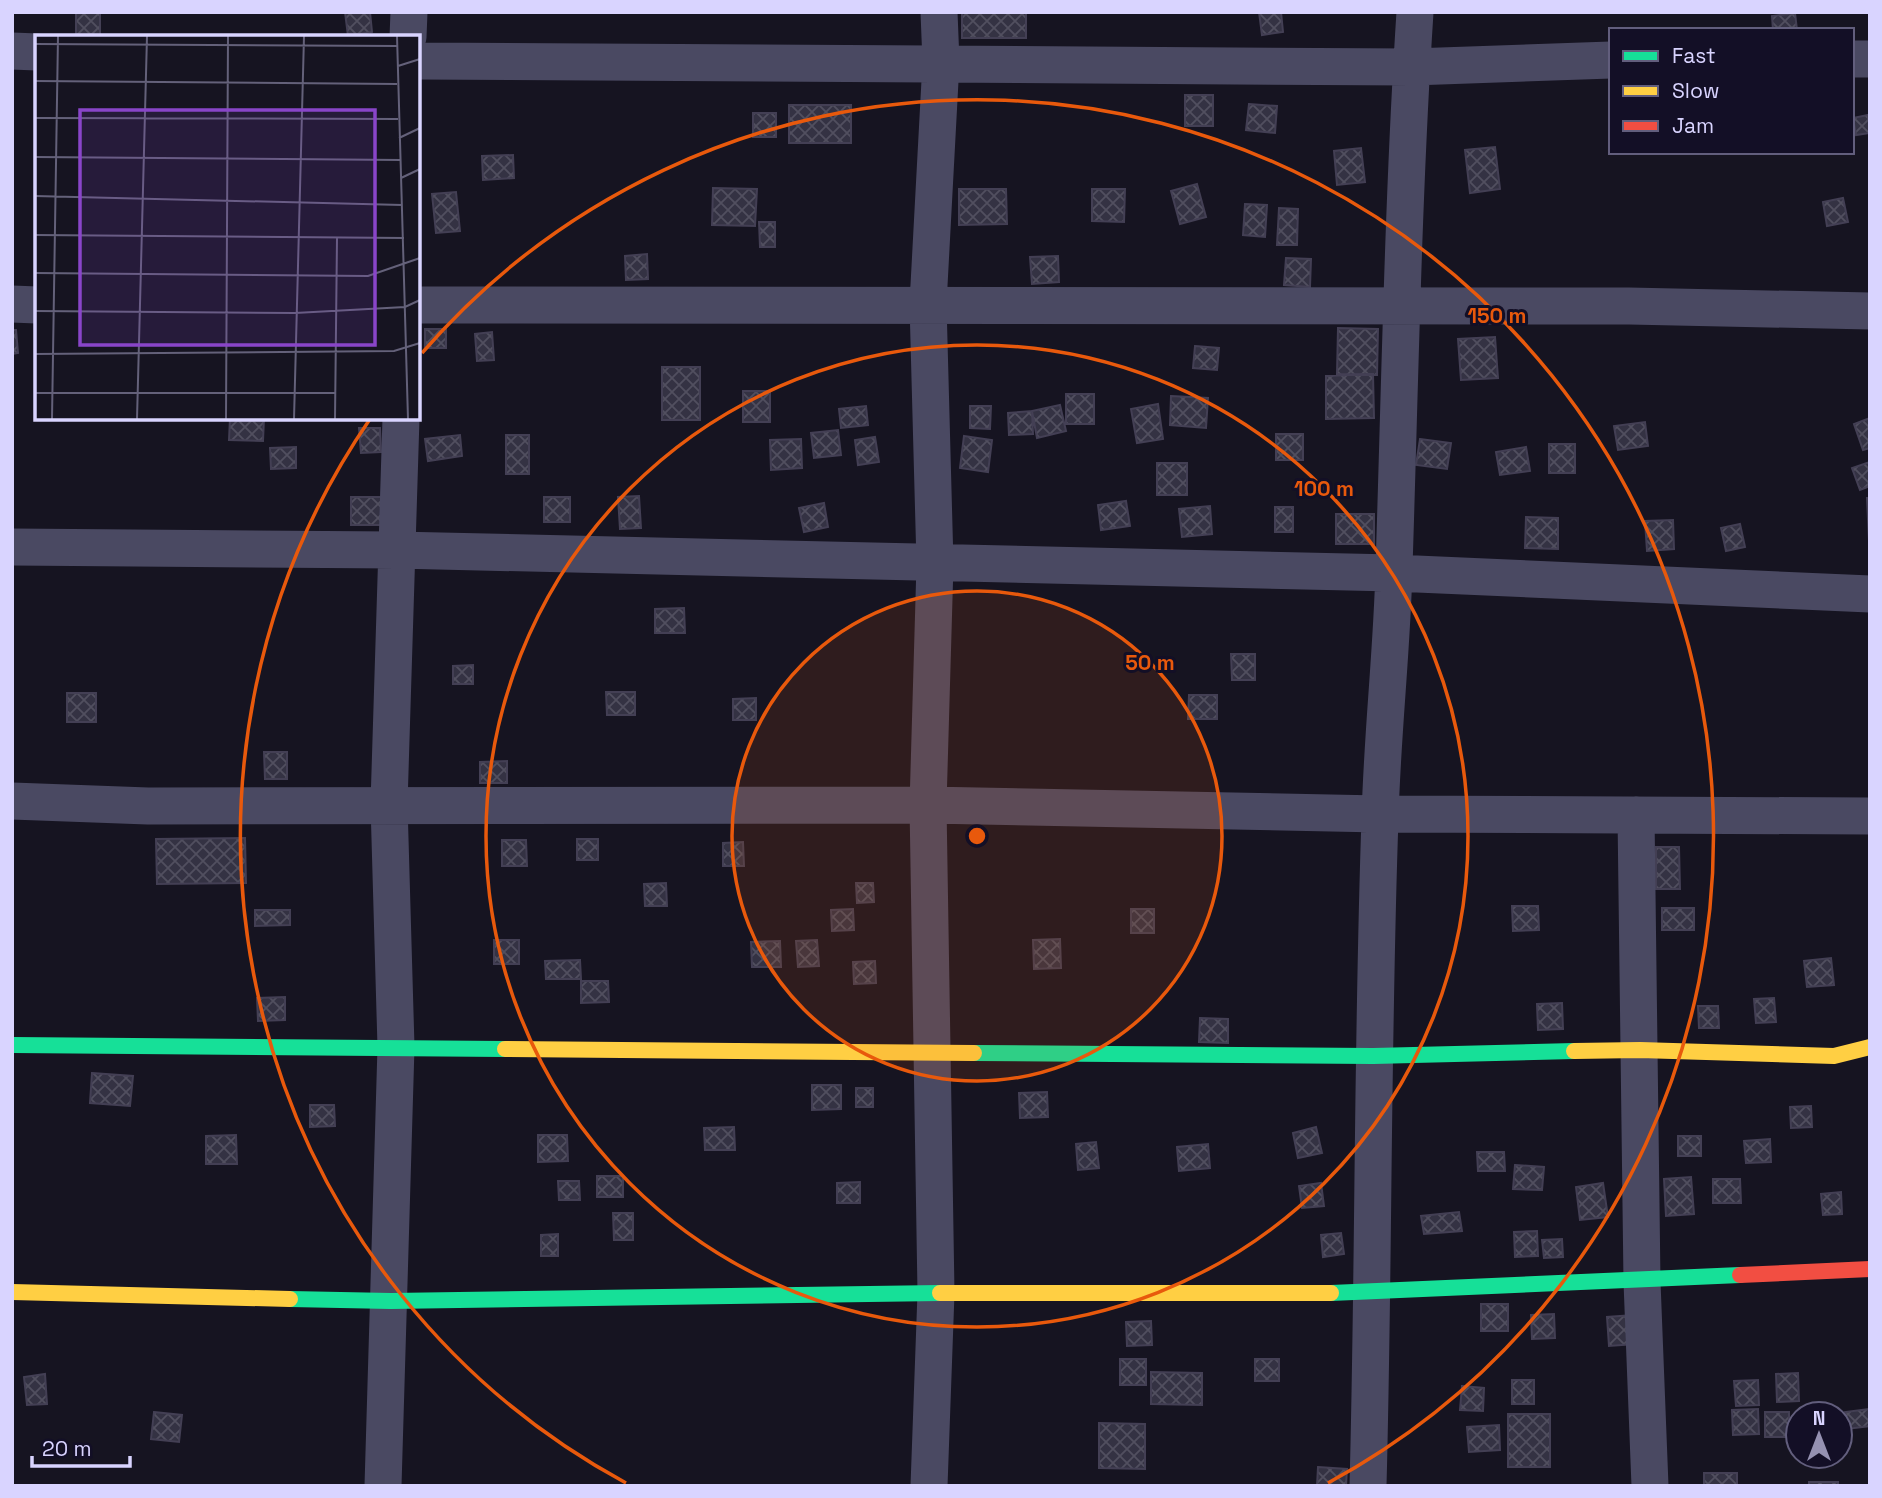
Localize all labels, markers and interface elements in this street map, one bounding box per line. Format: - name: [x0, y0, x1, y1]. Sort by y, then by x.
- legend: [1609, 28, 1854, 154]
- inset map: [35, 35, 420, 420]
- text: Fast: [1672, 42, 1716, 69]
- text: Slow: [1672, 77, 1720, 104]
- text: Jam: [1672, 112, 1714, 139]
- text: 150 m: [1468, 302, 1526, 329]
- text: 100 m: [1294, 475, 1354, 502]
- text: 50 m: [1125, 649, 1175, 676]
- centre of rings: [965, 824, 989, 848]
- north arrow: [1784, 1400, 1854, 1470]
- text: N: [1813, 1406, 1825, 1431]
- scale bar: [32, 1424, 130, 1468]
- text: 20 m: [42, 1435, 92, 1462]

